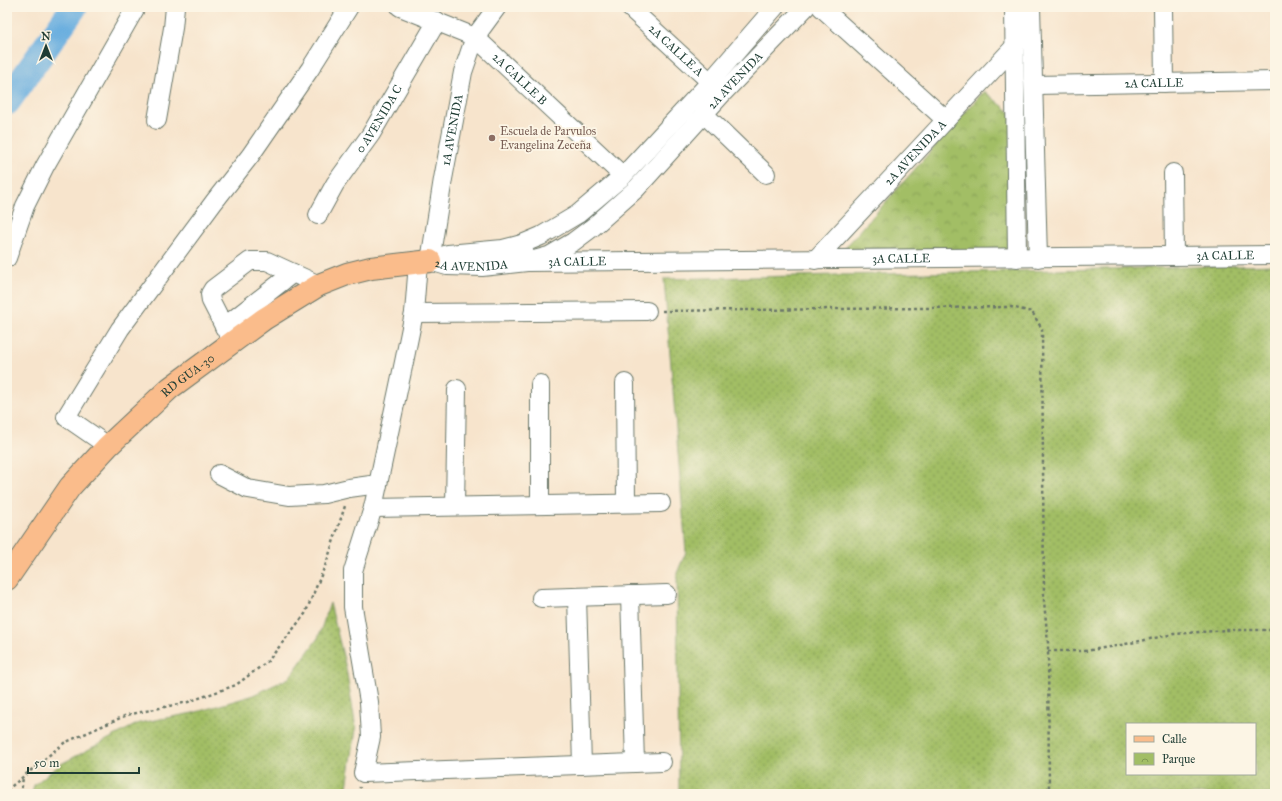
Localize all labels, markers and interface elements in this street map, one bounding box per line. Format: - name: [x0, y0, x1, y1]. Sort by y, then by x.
- street label: 2A CALLE A: [646, 22, 707, 79]
- north arrow: [26, 26, 66, 66]
- text: N: [41, 30, 51, 43]
- street label: 2A AVENIDA: [705, 49, 766, 112]
- street label: 2A CALLE B: [489, 50, 550, 108]
- street label: 2A CALLE: [1124, 76, 1184, 90]
- street label: 0 AVENIDA C: [353, 82, 405, 156]
- street label: 1A AVENIDA: [439, 93, 466, 167]
- street label: 2A AVENIDA A: [882, 117, 949, 188]
- place label: Escuela de Parvulos Evangelina Zeceña: [500, 124, 596, 153]
- marker: Escuela de Parvulos Evangelina Zeceña: [487, 133, 497, 143]
- street label: 3A CALLE: [1196, 248, 1255, 263]
- street label: 3A CALLE: [872, 251, 931, 266]
- street label: 3A CALLE: [548, 254, 607, 269]
- street label: 2A AVENIDA: [433, 256, 509, 274]
- street label: RD GUA-30: [158, 351, 217, 400]
- legend: [1126, 723, 1256, 775]
- text: Calle: [1162, 732, 1187, 746]
- scale bar: [28, 749, 139, 775]
- text: Parque: [1162, 752, 1195, 767]
- text: 50 m: [34, 756, 59, 770]

